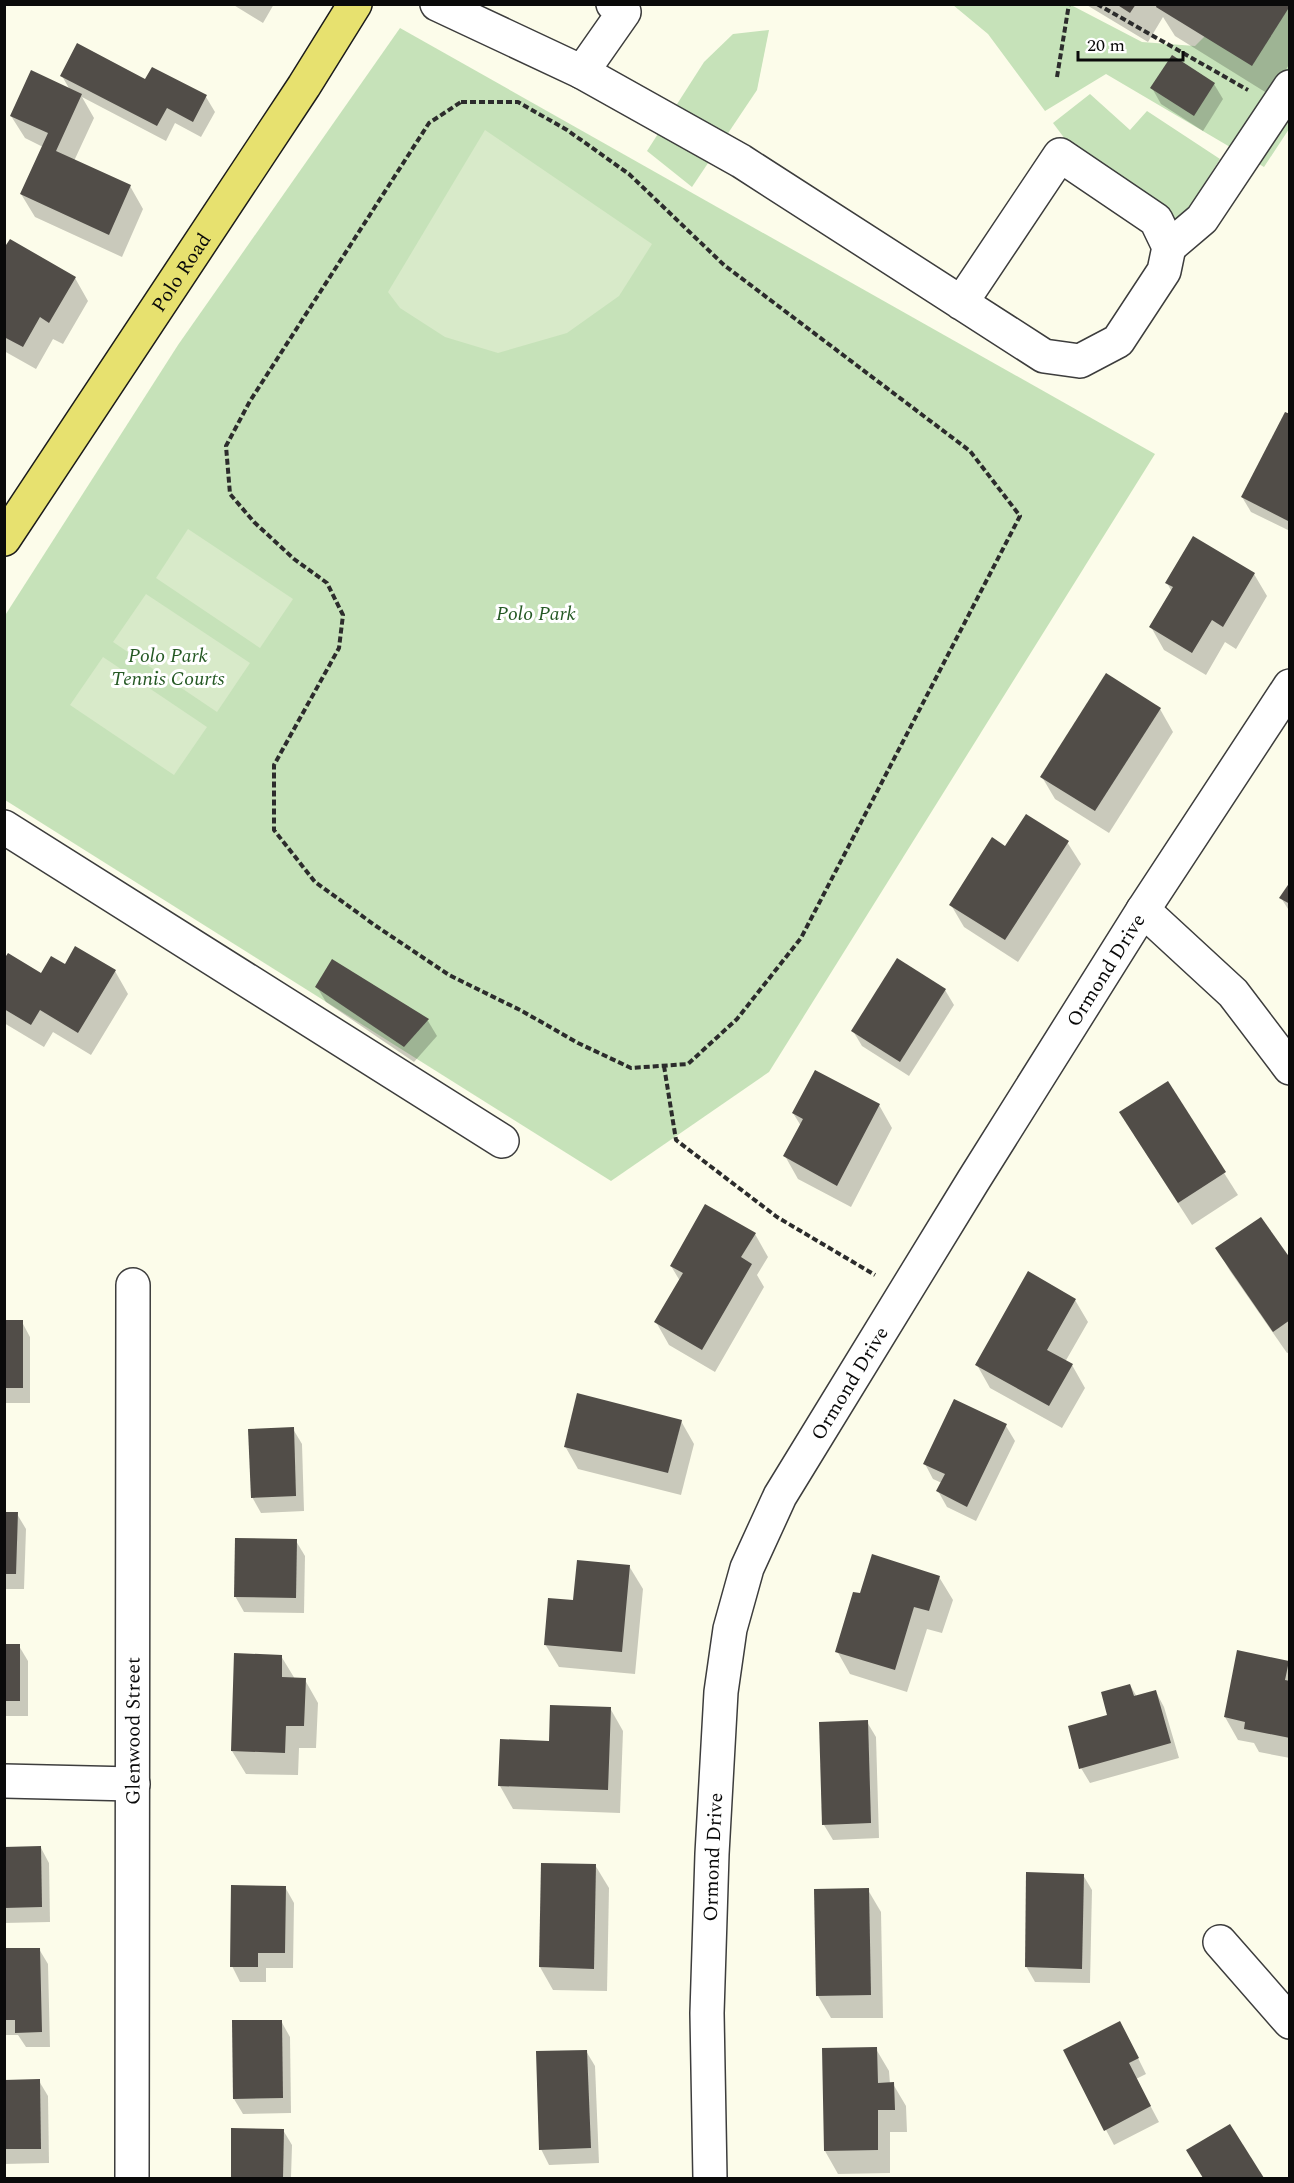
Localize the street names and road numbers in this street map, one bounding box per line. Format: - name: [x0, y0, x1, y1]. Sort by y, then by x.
- street label: Polo Road: [144, 227, 219, 319]
- street label: Ormond Drive: [1059, 908, 1153, 1033]
- street label: Ormond Drive: [804, 1321, 897, 1446]
- street label: Glenwood Street: [118, 1657, 149, 1805]
- street label: Ormond Drive: [696, 1792, 731, 1922]

